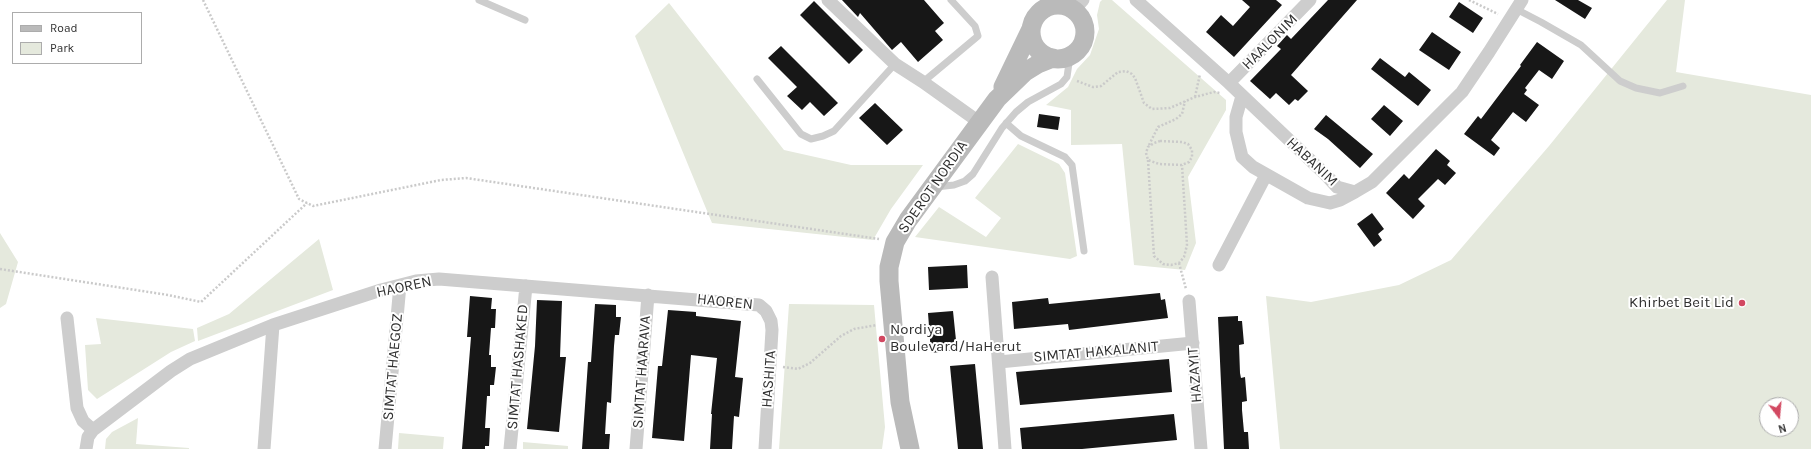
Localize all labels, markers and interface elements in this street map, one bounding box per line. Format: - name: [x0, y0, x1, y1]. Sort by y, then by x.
- street label: HAALONIM: [1238, 10, 1302, 74]
- legend: [12, 12, 142, 64]
- text: Road: [50, 21, 78, 35]
- text: Park: [50, 41, 74, 55]
- street label: HABANIM: [1283, 134, 1341, 190]
- street label: SDEROT NORDIA: [894, 137, 972, 237]
- street label: HAOREN: [375, 272, 433, 302]
- street label: HAOREN: [696, 290, 754, 314]
- place label: Khirbet Beit Lid: [1629, 294, 1734, 312]
- marker: Khirbet Beit Lid: [1737, 298, 1747, 308]
- street label: SIMTAT HASHAKED: [504, 304, 532, 430]
- street label: SIMTAT HAEGOZ: [379, 313, 407, 421]
- street label: SIMTAT HAARAVA: [629, 315, 655, 429]
- place label: Nordiya Boulevard/HaHerut: [890, 321, 1021, 356]
- marker: Nordiya Boulevard/HaHerut: [877, 334, 887, 344]
- street label: SIMTAT HAKALANIT: [1033, 338, 1159, 366]
- street label: HAZAYIT: [1184, 347, 1206, 403]
- street label: HASHITA: [758, 350, 780, 408]
- north arrow: [1759, 397, 1799, 437]
- text: N: [1777, 421, 1788, 435]

